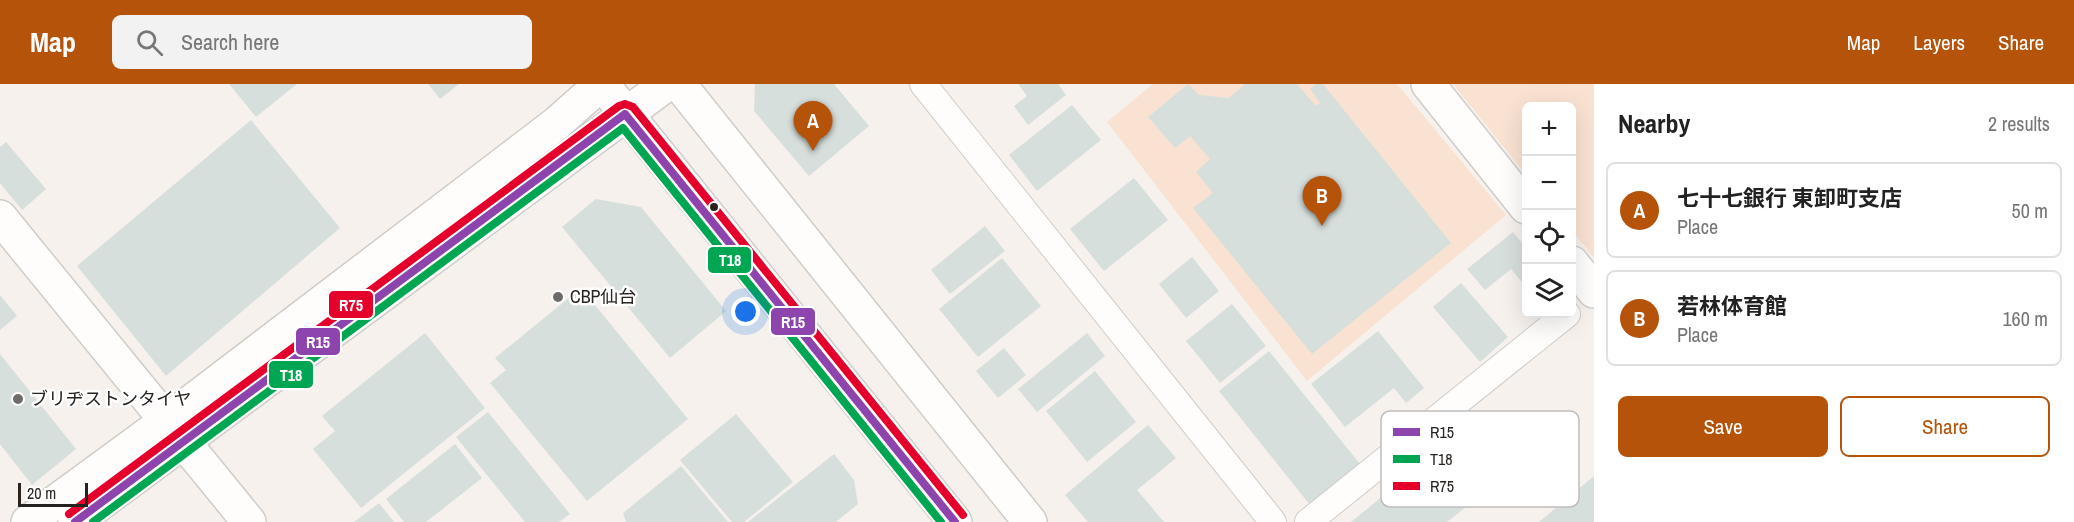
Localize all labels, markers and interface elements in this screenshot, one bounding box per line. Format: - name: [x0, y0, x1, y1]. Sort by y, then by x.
- search box: [112, 15, 532, 69]
- text: Map: [30, 23, 76, 61]
- icon: search: [133, 26, 166, 59]
- text: Search here: [181, 27, 279, 57]
- text: Map: [1847, 28, 1880, 57]
- text: Layers: [1913, 28, 1965, 57]
- text: Share: [1998, 28, 2044, 57]
- pin: A: [794, 101, 832, 151]
- map controls: [1522, 102, 1576, 318]
- button: +: [1522, 102, 1576, 156]
- text: Nearby: [1618, 106, 1690, 141]
- text: 2 results: [1988, 110, 2050, 137]
- button: −: [1522, 156, 1576, 210]
- pin: B: [1302, 176, 1342, 226]
- text: 七十七銀行 東卸町支店: [1677, 183, 1902, 213]
- text: A: [1634, 197, 1645, 224]
- text: 50 m: [2012, 197, 2048, 224]
- unlabelled marker: [708, 201, 720, 213]
- button: locate: [1522, 210, 1576, 264]
- text: Place: [1677, 213, 1718, 240]
- line badge: T18: [707, 246, 752, 274]
- text: T18: [719, 249, 741, 271]
- button: layers: [1522, 264, 1576, 318]
- place label: CBP仙台: [570, 284, 636, 309]
- line badge: R75: [328, 290, 374, 319]
- marker: CBP仙台: [551, 290, 565, 304]
- text: 若林体育館: [1677, 291, 1787, 321]
- text: R75: [339, 294, 363, 316]
- your location: [731, 297, 760, 326]
- text: B: [1634, 305, 1645, 332]
- text: 160 m: [2002, 305, 2048, 332]
- line badge: R15: [770, 307, 816, 336]
- text: R15: [781, 311, 805, 333]
- text: Place: [1677, 321, 1718, 348]
- line badge: R15: [295, 327, 341, 356]
- text: R15: [306, 331, 330, 353]
- line badge: T18: [268, 360, 314, 389]
- text: T18: [280, 364, 302, 386]
- place label: ブリヂストンタイヤ: [30, 386, 191, 411]
- marker: ブリヂストンタイヤ: [11, 392, 25, 406]
- button: Save: [1618, 396, 1828, 457]
- button: Share: [1840, 396, 2050, 457]
- legend: [1381, 411, 1579, 507]
- text: R15: [1430, 421, 1454, 443]
- text: T18: [1430, 448, 1453, 470]
- text: R75: [1430, 475, 1454, 497]
- scale bar: [18, 480, 88, 508]
- text: 20 m: [27, 482, 56, 504]

